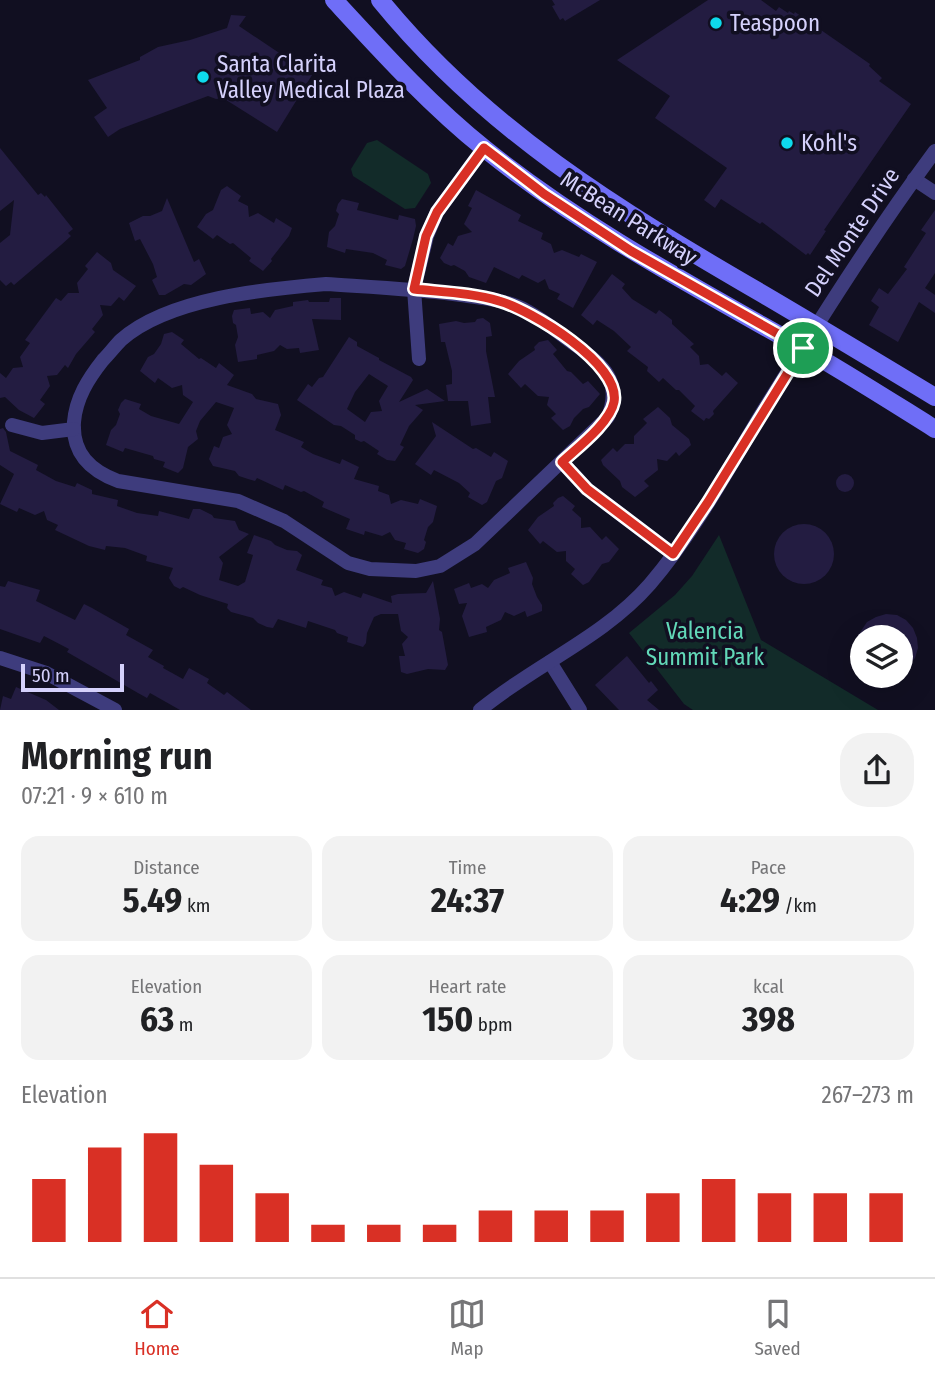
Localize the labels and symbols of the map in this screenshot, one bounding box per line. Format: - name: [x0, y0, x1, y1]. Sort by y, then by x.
- place label: Teaspoon: [730, 9, 820, 37]
- marker: Teaspoon: [708, 15, 724, 31]
- place label: Santa Clarita Valley Medical Plaza: [217, 50, 405, 104]
- marker: Santa Clarita Valley Medical Plaza: [195, 69, 211, 85]
- place label: Kohl's: [801, 129, 857, 157]
- marker: Kohl's: [779, 135, 795, 151]
- street label: Del Monte Drive: [799, 162, 905, 302]
- street label: McBean Parkway: [556, 165, 703, 271]
- pin: [773, 318, 833, 378]
- park label: Valencia Summit Park: [646, 617, 764, 671]
- scale bar: [21, 661, 124, 693]

